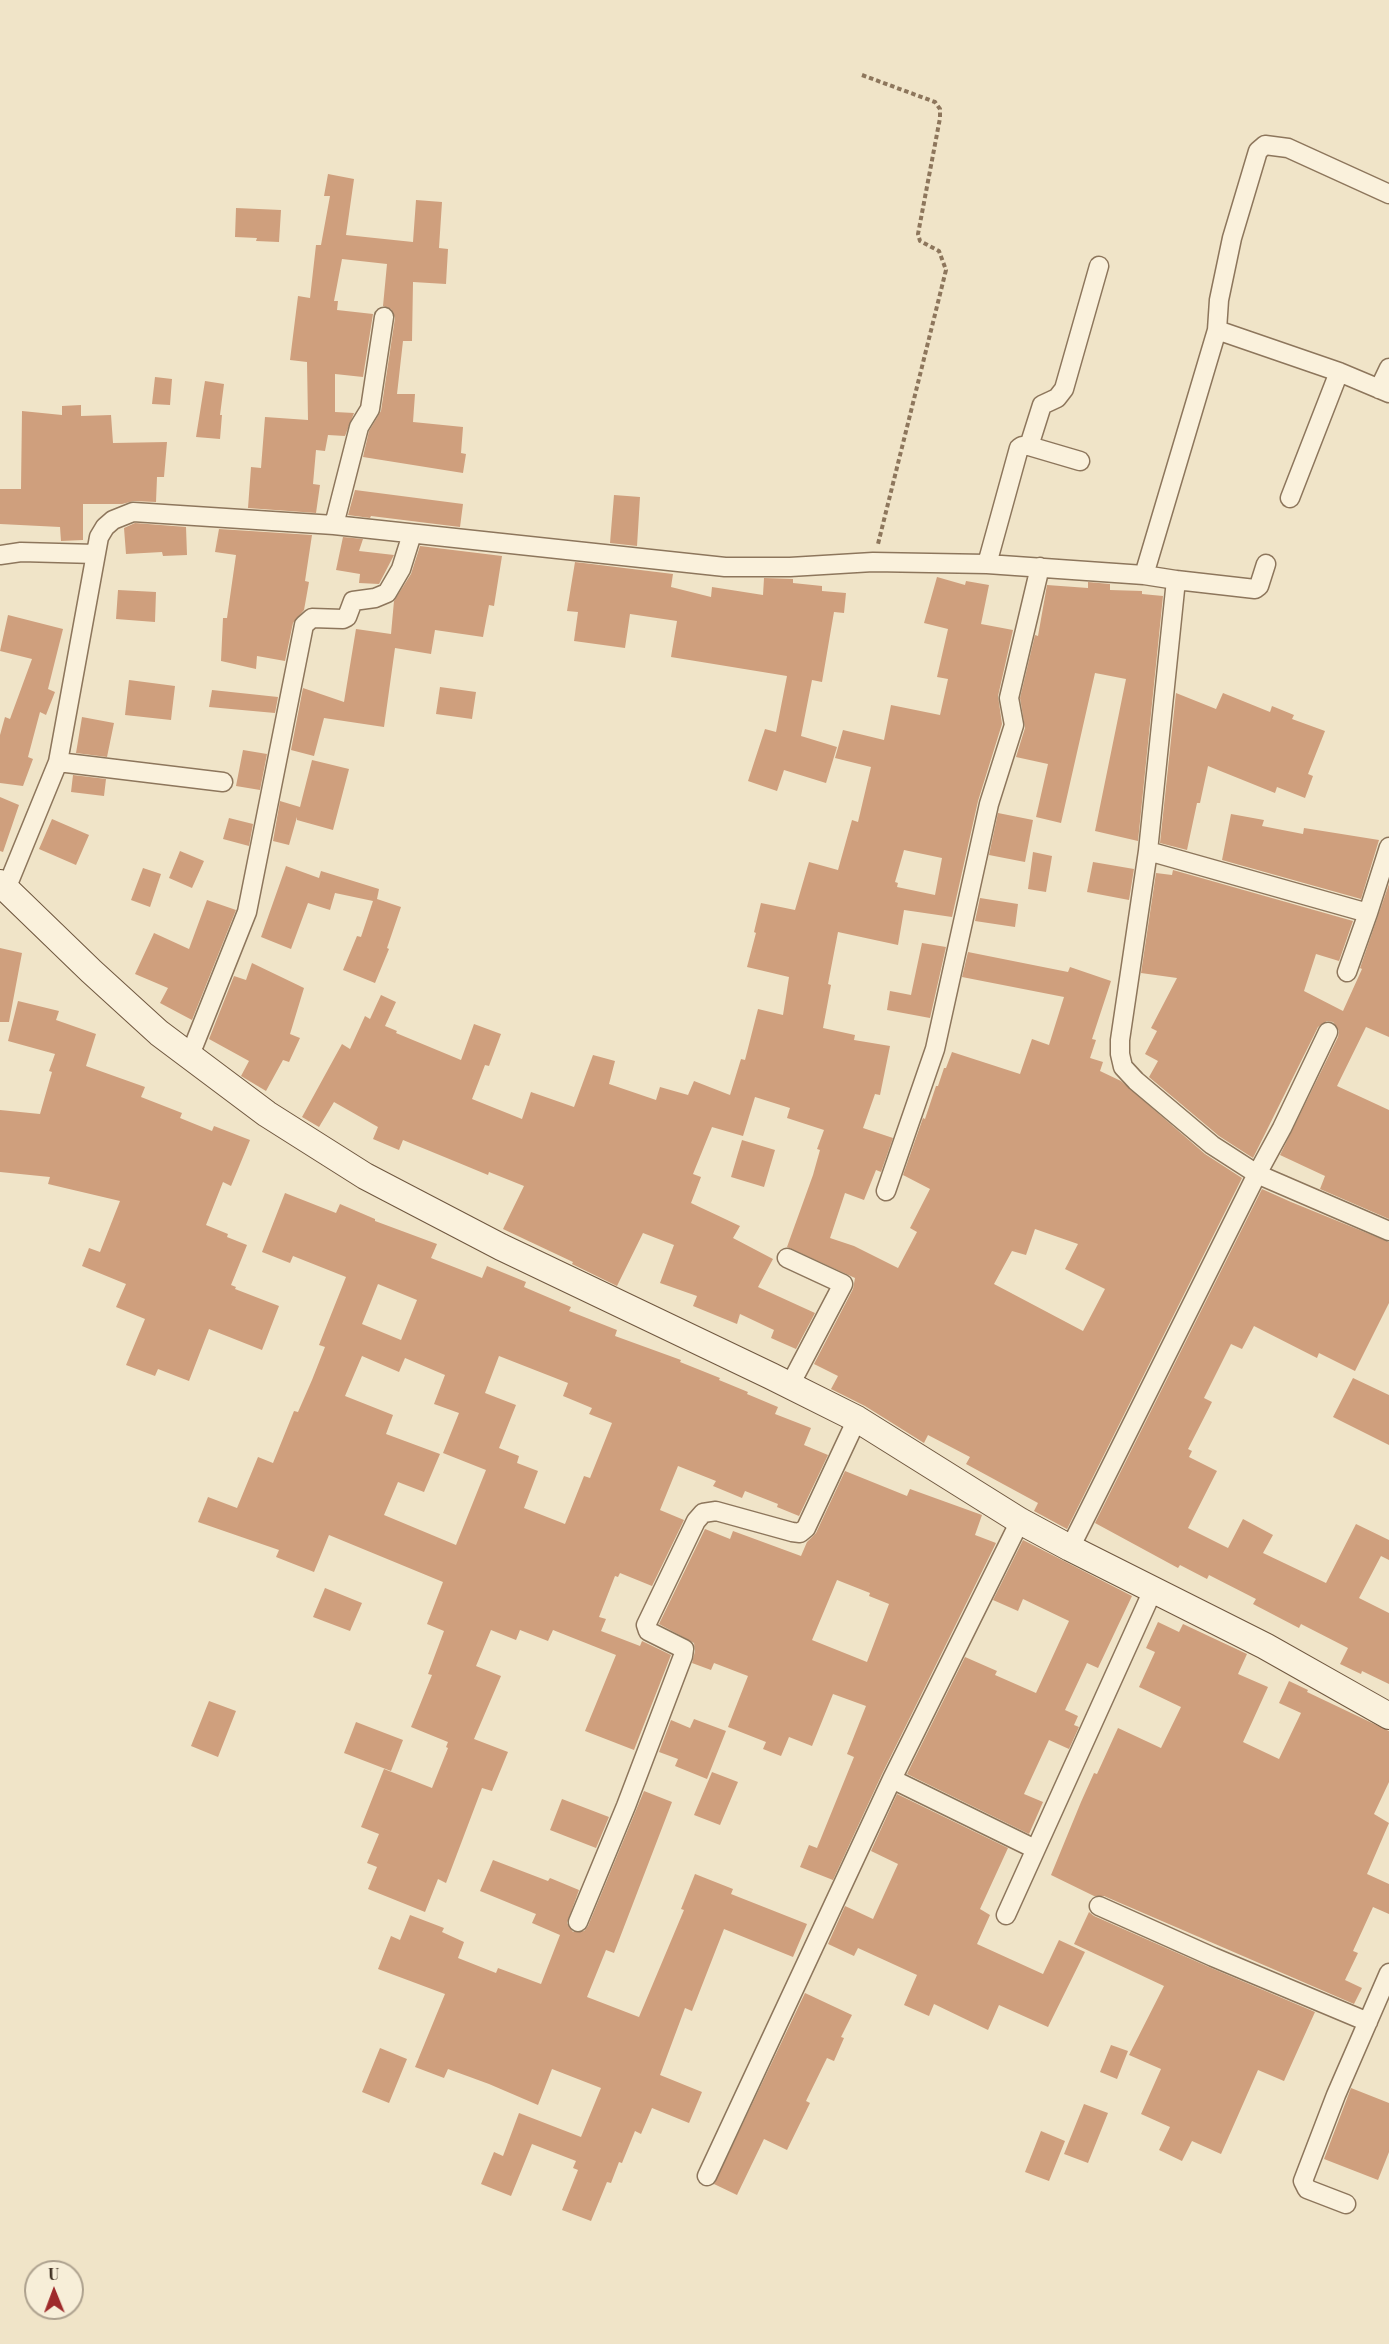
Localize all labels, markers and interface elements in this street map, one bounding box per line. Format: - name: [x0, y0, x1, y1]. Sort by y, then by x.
- north arrow: [24, 2260, 84, 2320]
- text: U: [48, 2263, 59, 2284]

